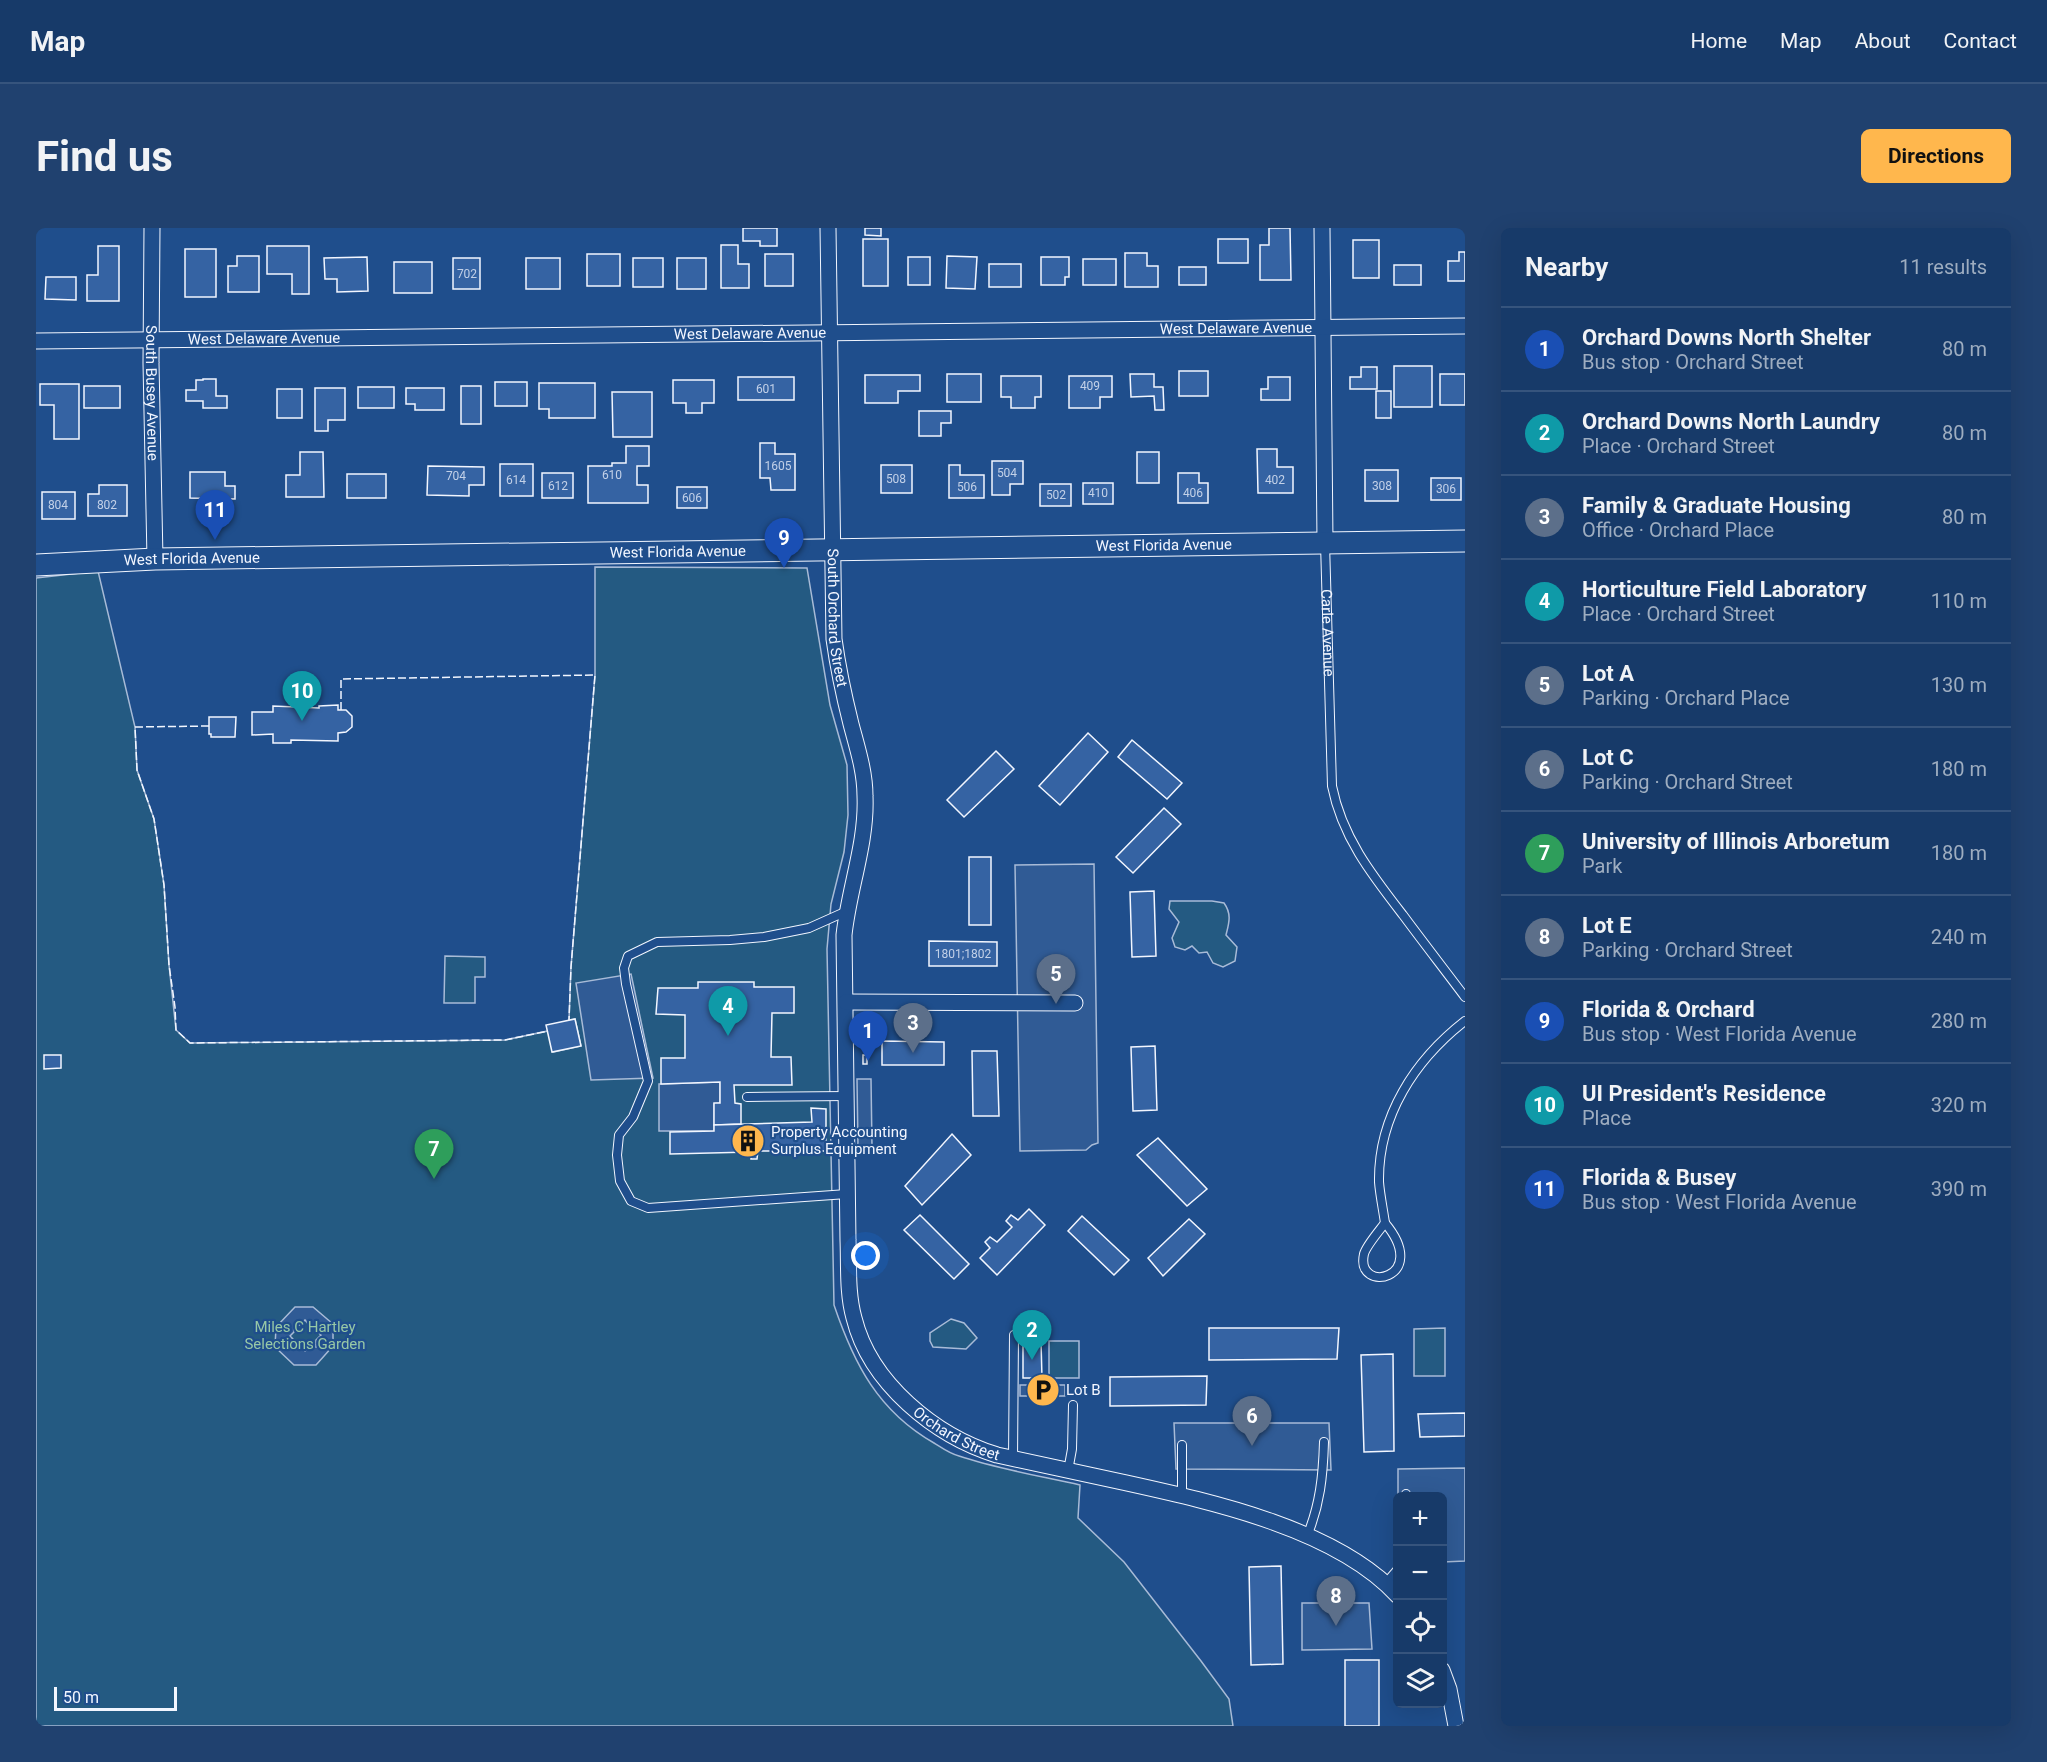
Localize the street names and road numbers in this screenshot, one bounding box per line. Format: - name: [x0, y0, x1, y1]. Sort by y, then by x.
- street label: West Delaware Avenue: [1160, 319, 1312, 338]
- street label: West Delaware Avenue: [674, 324, 826, 343]
- street label: South Busey Avenue: [142, 325, 162, 461]
- street label: West Delaware Avenue: [188, 329, 340, 348]
- street label: West Florida Avenue: [1096, 535, 1232, 555]
- street label: West Florida Avenue: [610, 542, 746, 562]
- street label: South Orchard Street: [824, 548, 851, 689]
- street label: West Florida Avenue: [123, 549, 260, 570]
- street label: Carle Avenue: [1317, 589, 1338, 677]
- street label: Orchard Street: [910, 1403, 1002, 1464]

